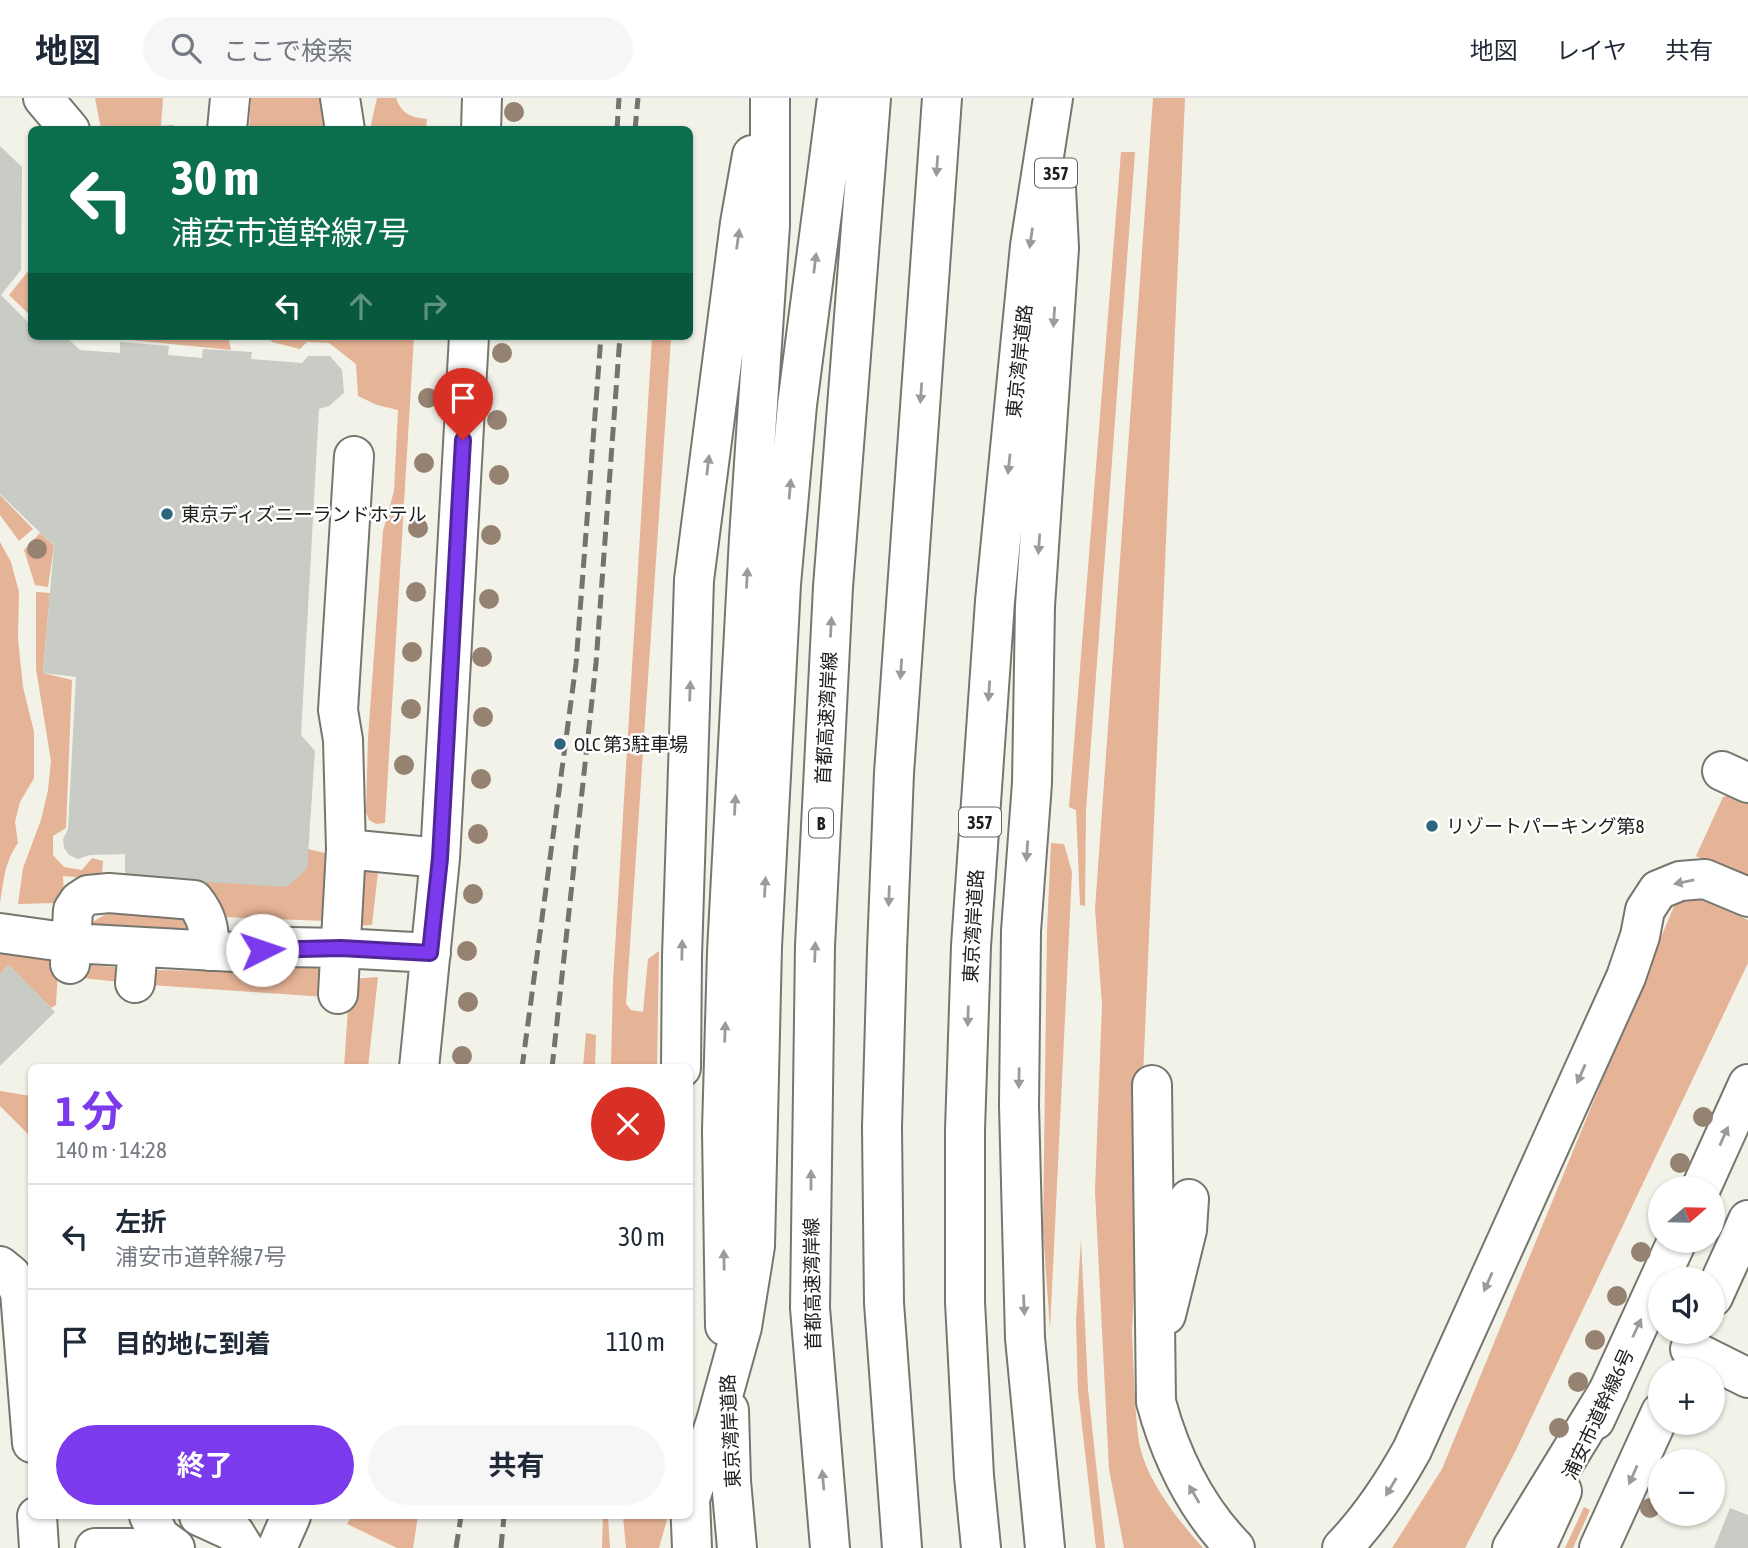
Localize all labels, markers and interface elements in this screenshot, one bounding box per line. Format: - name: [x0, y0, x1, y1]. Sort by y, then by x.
- search box: [143, 17, 633, 80]
- icon: search: [167, 29, 205, 67]
- text: 地図: [35, 31, 101, 69]
- text: ここで検索: [223, 36, 353, 66]
- text: 地図: [1470, 37, 1518, 64]
- text: レイヤ: [1556, 37, 1627, 64]
- text: 共有: [1665, 37, 1713, 64]
- text: 30 m: [171, 149, 259, 205]
- icon: left: [56, 154, 147, 245]
- one-way arrow: [931, 155, 942, 177]
- road number: 357: [1035, 158, 1077, 188]
- text: 浦安市道幹線7号: [171, 214, 410, 251]
- one-way arrow: [1026, 227, 1037, 249]
- one-way arrow: [732, 228, 743, 250]
- one-way arrow: [809, 252, 820, 274]
- icon: left: [269, 287, 307, 325]
- icon: ahead: [342, 287, 380, 325]
- icon: right: [415, 287, 453, 325]
- street label: 東京湾岸道路: [1002, 303, 1036, 419]
- one-way arrow: [1048, 306, 1059, 328]
- pin: [433, 368, 493, 440]
- icon: arrive: [444, 379, 482, 417]
- one-way arrow: [915, 382, 926, 404]
- one-way arrow: [702, 454, 713, 476]
- one-way arrow: [1003, 454, 1014, 476]
- one-way arrow: [785, 478, 796, 500]
- place label: 東京ディズニーランドホテル: [181, 503, 427, 525]
- marker: 東京ディズニーランドホテル: [159, 506, 175, 522]
- one-way arrow: [1033, 533, 1044, 555]
- one-way arrow: [742, 567, 753, 589]
- one-way arrow: [826, 616, 837, 638]
- street label: 首都高速湾岸線: [812, 651, 840, 785]
- one-way arrow: [895, 658, 906, 680]
- one-way arrow: [684, 680, 696, 702]
- one-way arrow: [983, 680, 994, 702]
- place label: OLC 第3駐車場: [574, 733, 688, 755]
- marker: OLC 第3駐車場: [552, 736, 568, 752]
- one-way arrow: [729, 794, 740, 816]
- road number: B: [809, 808, 833, 838]
- road number: 357: [959, 808, 1001, 836]
- place label: リゾートパーキング第8: [1446, 815, 1644, 837]
- marker: リゾートパーキング第8: [1424, 818, 1440, 834]
- one-way arrow: [1021, 840, 1032, 862]
- street label: 東京湾岸道路: [959, 868, 987, 984]
- one-way arrow: [760, 876, 771, 898]
- one-way arrow: [1673, 877, 1695, 888]
- one-way arrow: [883, 885, 895, 907]
- position arrow: [225, 913, 299, 987]
- one-way arrow: [676, 939, 688, 961]
- one-way arrow: [809, 941, 820, 963]
- one-way arrow: [963, 1005, 974, 1027]
- one-way arrow: [719, 1021, 731, 1043]
- one-way arrow: [1575, 1064, 1587, 1084]
- one-way arrow: [1013, 1067, 1025, 1089]
- text: 1 分: [56, 1087, 124, 1135]
- button: close: [591, 1087, 665, 1161]
- one-way arrow: [1718, 1126, 1730, 1146]
- text: 140 m · 14:28: [56, 1137, 167, 1163]
- one-way arrow: [805, 1168, 817, 1190]
- north arrow: [1648, 1176, 1726, 1253]
- map controls: [1648, 1176, 1725, 1526]
- text: 左折: [115, 1207, 167, 1237]
- street label: 首都高速湾岸線: [800, 1217, 824, 1351]
- icon: left: [56, 1218, 94, 1256]
- text: 30 m: [618, 1222, 665, 1252]
- text: 浦安市道幹線7号: [115, 1244, 287, 1270]
- one-way arrow: [718, 1248, 730, 1270]
- button: sound: [1648, 1267, 1725, 1344]
- one-way arrow: [1482, 1271, 1493, 1292]
- one-way arrow: [1019, 1295, 1030, 1317]
- one-way arrow: [1631, 1318, 1643, 1338]
- icon: arrive: [56, 1323, 94, 1361]
- text: 110 m: [606, 1327, 665, 1357]
- text: 目的地に到着: [115, 1329, 271, 1359]
- street label: 浦安市道幹線6号: [1558, 1345, 1638, 1483]
- button: +: [1648, 1358, 1725, 1435]
- street label: 東京湾岸道路: [716, 1373, 744, 1489]
- button: 終了: [56, 1425, 354, 1505]
- button: 共有: [368, 1425, 665, 1505]
- button: −: [1648, 1449, 1725, 1526]
- one-way arrow: [1627, 1464, 1638, 1485]
- one-way arrow: [817, 1469, 828, 1491]
- one-way arrow: [1384, 1477, 1397, 1497]
- one-way arrow: [1187, 1485, 1200, 1504]

